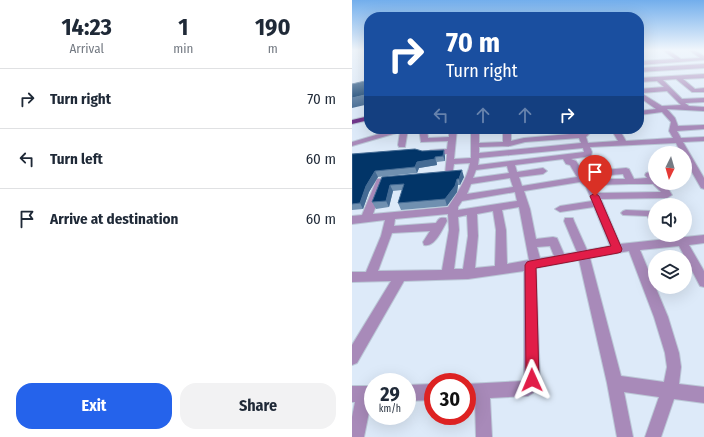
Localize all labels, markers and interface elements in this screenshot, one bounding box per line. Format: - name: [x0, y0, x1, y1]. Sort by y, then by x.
- text: 14:23: [61, 13, 112, 41]
- text: 1: [178, 13, 188, 41]
- text: 190: [255, 13, 291, 41]
- text: 70 m: [446, 26, 500, 59]
- icon: right: [380, 28, 432, 80]
- text: Arrival: [69, 41, 104, 56]
- text: min: [173, 41, 193, 56]
- text: m: [268, 41, 278, 56]
- text: Turn right: [446, 60, 518, 82]
- icon: right: [16, 88, 38, 110]
- text: Turn right: [50, 90, 111, 108]
- text: 70 m: [307, 90, 336, 108]
- icon: left: [430, 104, 452, 126]
- icon: ahead: [472, 104, 494, 126]
- icon: ahead: [514, 104, 536, 126]
- icon: right: [556, 104, 578, 126]
- north arrow: [648, 146, 692, 190]
- map controls: [648, 146, 692, 294]
- icon: left: [16, 148, 38, 170]
- text: Turn left: [50, 150, 103, 168]
- text: 60 m: [306, 150, 336, 168]
- pin: [578, 155, 612, 196]
- icon: arrive: [584, 161, 606, 183]
- button: sound: [648, 198, 692, 242]
- icon: arrive: [16, 208, 38, 230]
- text: Arrive at destination: [50, 210, 178, 228]
- text: 60 m: [306, 210, 336, 228]
- button: layers: [648, 250, 692, 294]
- position arrow: [511, 359, 553, 401]
- speed limit sign: 30: [424, 373, 476, 425]
- text: 29: [380, 382, 400, 406]
- button: Exit: [16, 383, 172, 429]
- button: Share: [180, 383, 336, 429]
- text: km/h: [379, 403, 401, 415]

